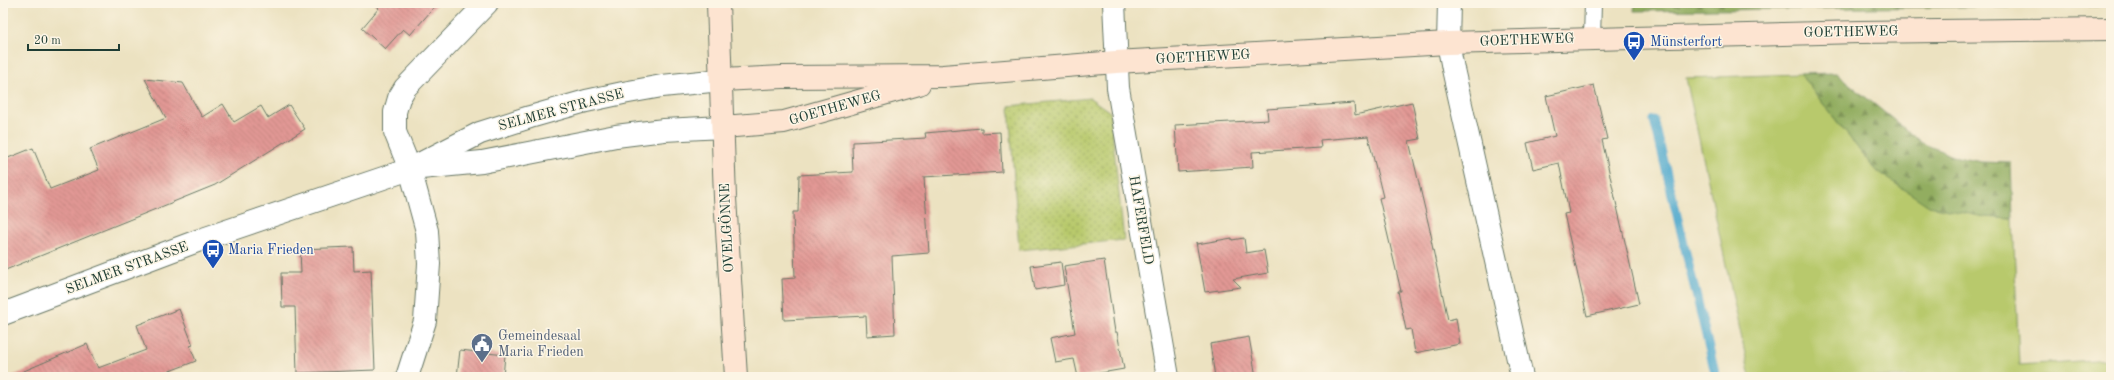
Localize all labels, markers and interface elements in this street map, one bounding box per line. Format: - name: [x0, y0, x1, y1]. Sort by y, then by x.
- street label: GOETHEWEG: [1803, 24, 1899, 40]
- scale bar: [28, 26, 119, 52]
- bus stop icon: Münsterfort: [1621, 29, 1647, 62]
- street label: GOETHEWEG: [1479, 31, 1575, 49]
- text: 20 m: [34, 35, 61, 47]
- place label: Münsterfort: [1650, 35, 1722, 49]
- street label: GOETHEWEG: [1155, 48, 1251, 66]
- street label: SELMER STRASSE: [497, 86, 625, 134]
- street label: GOETHEWEG: [787, 88, 883, 128]
- street label: HAFERFELD: [1126, 174, 1156, 266]
- street label: OVELGÖNNE: [715, 183, 736, 273]
- bus stop icon: Maria Frieden: [200, 237, 226, 270]
- street label: SELMER STRASSE: [64, 239, 190, 297]
- place label: Maria Frieden: [228, 243, 314, 257]
- place label: Gemeindesaal Maria Frieden: [498, 329, 584, 359]
- public building icon: Gemeindesaal Maria Frieden: [469, 331, 495, 364]

